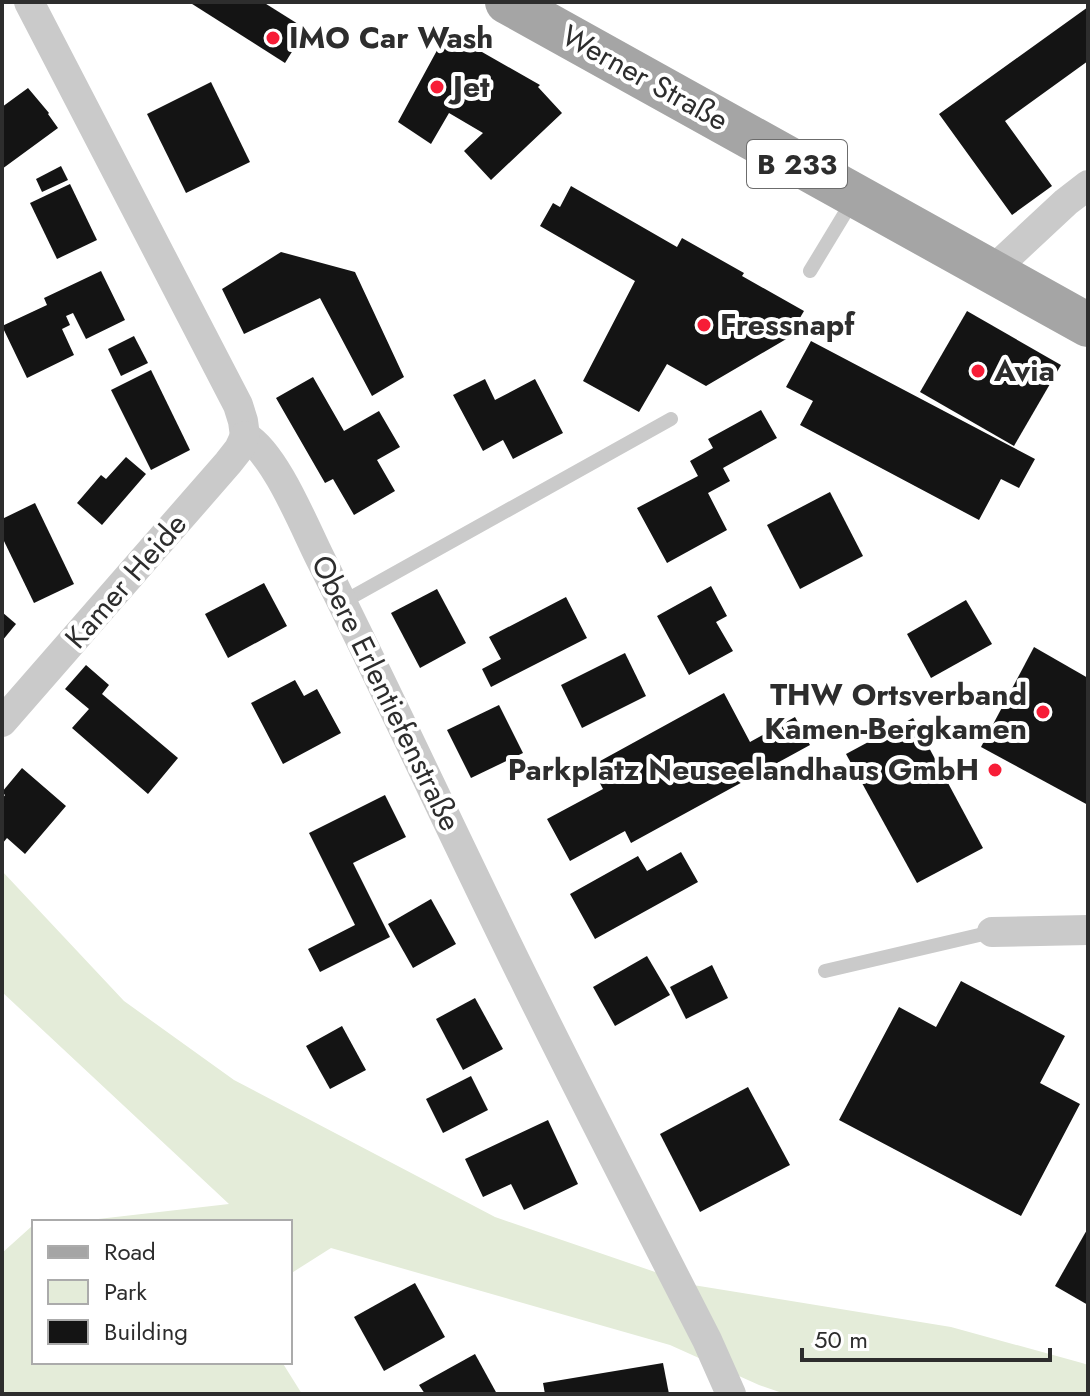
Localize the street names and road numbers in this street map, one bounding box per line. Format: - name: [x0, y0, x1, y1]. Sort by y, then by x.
- street label: Werner Straße: [554, 14, 736, 141]
- road number: B 233: [747, 140, 847, 188]
- street label: Kamer Heide: [55, 504, 197, 658]
- street label: Obere Erlentiefenstraße: [301, 548, 472, 838]

